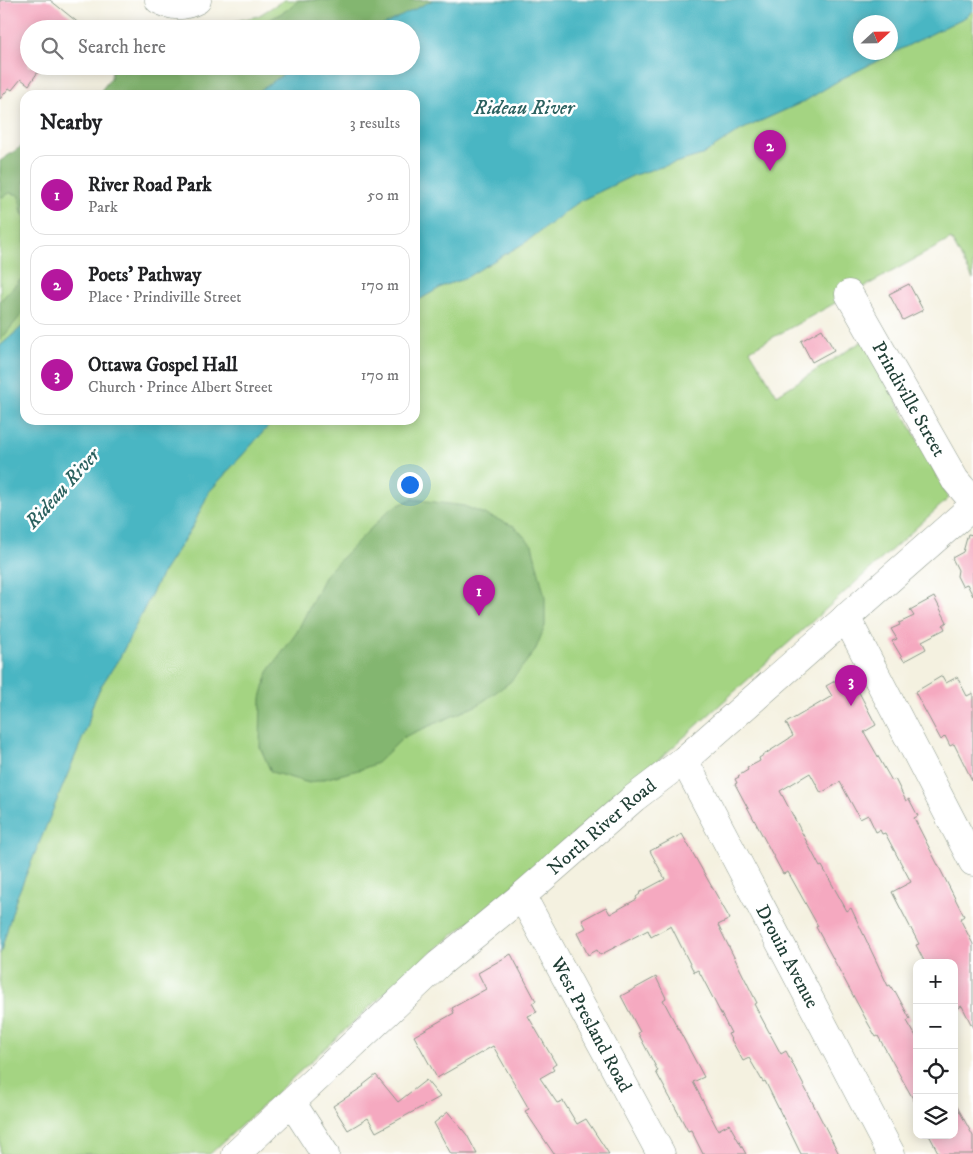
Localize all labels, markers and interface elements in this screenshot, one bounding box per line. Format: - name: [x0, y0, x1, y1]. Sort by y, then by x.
- north arrow: [853, 15, 898, 60]
- search box: [20, 20, 420, 75]
- icon: search: [38, 34, 66, 62]
- text: Search here: [78, 36, 166, 59]
- water label: Rideau River: [473, 96, 576, 121]
- text: Nearby: [40, 110, 102, 136]
- text: 3 results: [350, 113, 400, 133]
- pin: 2: [754, 130, 786, 171]
- text: River Road Park: [88, 174, 212, 197]
- text: 1: [54, 185, 60, 205]
- text: 50 m: [367, 185, 399, 205]
- text: Park: [88, 197, 118, 217]
- text: Poets' Pathway: [88, 264, 201, 287]
- text: 2: [53, 275, 61, 295]
- text: 170 m: [361, 275, 399, 295]
- text: Place · Prindiville Street: [88, 287, 241, 307]
- street label: Prindiville Street: [867, 337, 951, 461]
- text: Ottawa Gospel Hall: [88, 354, 237, 377]
- text: 3: [54, 365, 60, 385]
- text: 170 m: [361, 365, 399, 385]
- text: Church · Prince Albert Street: [88, 377, 273, 397]
- water label: Rideau River: [20, 442, 107, 535]
- your location: [397, 472, 423, 498]
- pin: 1: [463, 575, 495, 616]
- pin: 3: [835, 665, 867, 706]
- street label: North River Road: [543, 774, 661, 880]
- street label: Drouin Avenue: [751, 901, 824, 1012]
- street label: West Presland Road: [545, 952, 637, 1096]
- map controls: [913, 959, 958, 1139]
- button: +: [913, 959, 958, 1004]
- button: −: [913, 1004, 958, 1049]
- button: locate: [913, 1049, 958, 1094]
- button: layers: [913, 1094, 958, 1139]

